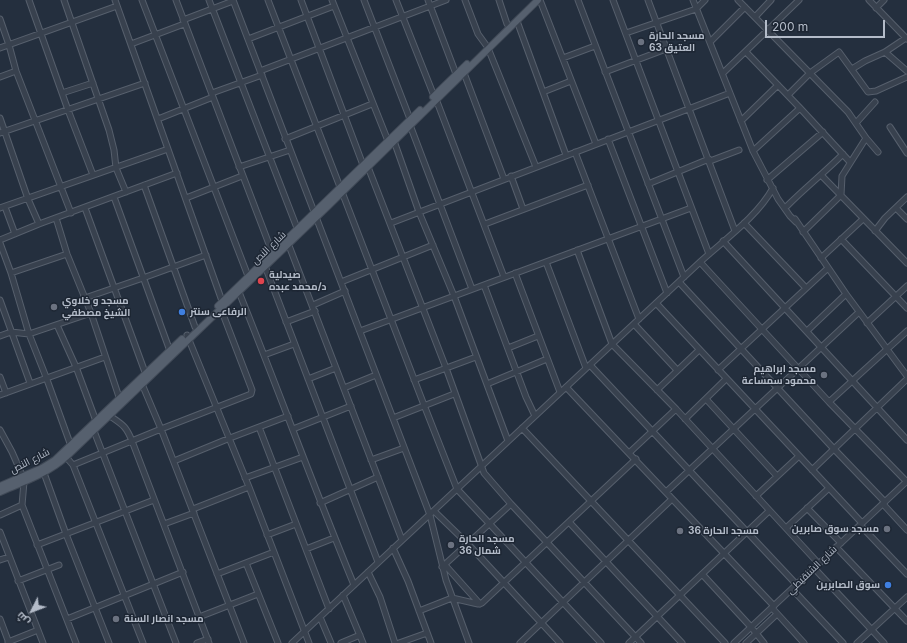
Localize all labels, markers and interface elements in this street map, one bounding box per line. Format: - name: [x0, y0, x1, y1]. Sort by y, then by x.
- scale bar: [767, 12, 887, 38]
- text: 200 m: [772, 19, 808, 34]
- place label: مسجد الحارة 63 العتيق: [649, 30, 705, 54]
- marker: مسجد الحارة 63 العتيق: [636, 37, 646, 47]
- street label: شارع النص: [249, 229, 289, 267]
- place label: صيدلية د/محمد عبده: [269, 269, 327, 292]
- marker: صيدلية د/محمد عبده: [256, 276, 266, 286]
- place label: مسجد و خلاوي الشيخ مصطفي: [62, 295, 130, 318]
- marker: مسجد و خلاوي الشيخ مصطفي: [49, 302, 59, 312]
- place label: الرفاعى سنتر: [190, 306, 247, 318]
- marker: الرفاعى سنتر: [177, 307, 187, 317]
- place label: مسجد ابراهيم محمود سمساعة: [742, 363, 816, 386]
- marker: مسجد ابراهيم محمود سمساعة: [819, 370, 829, 380]
- street label: شارع النص: [8, 446, 52, 476]
- place label: مسجد سوق صابرين: [792, 523, 879, 535]
- marker: مسجد سوق صابرين: [882, 524, 892, 534]
- place label: مسجد الحارة 36: [688, 525, 759, 537]
- marker: مسجد الحارة 36: [675, 526, 685, 536]
- place label: مسجد الحارة 36 شمال: [459, 533, 515, 556]
- marker: مسجد الحارة 36 شمال: [446, 540, 456, 550]
- street label: شارع الشنقيطي: [785, 543, 839, 597]
- place label: سوق الصابرين: [816, 579, 880, 591]
- marker: سوق الصابرين: [883, 580, 893, 590]
- north arrow: [12, 591, 52, 631]
- text: ش: [13, 609, 33, 629]
- place label: مسجد انصار السنة: [124, 613, 204, 625]
- marker: مسجد انصار السنة: [111, 614, 121, 624]

